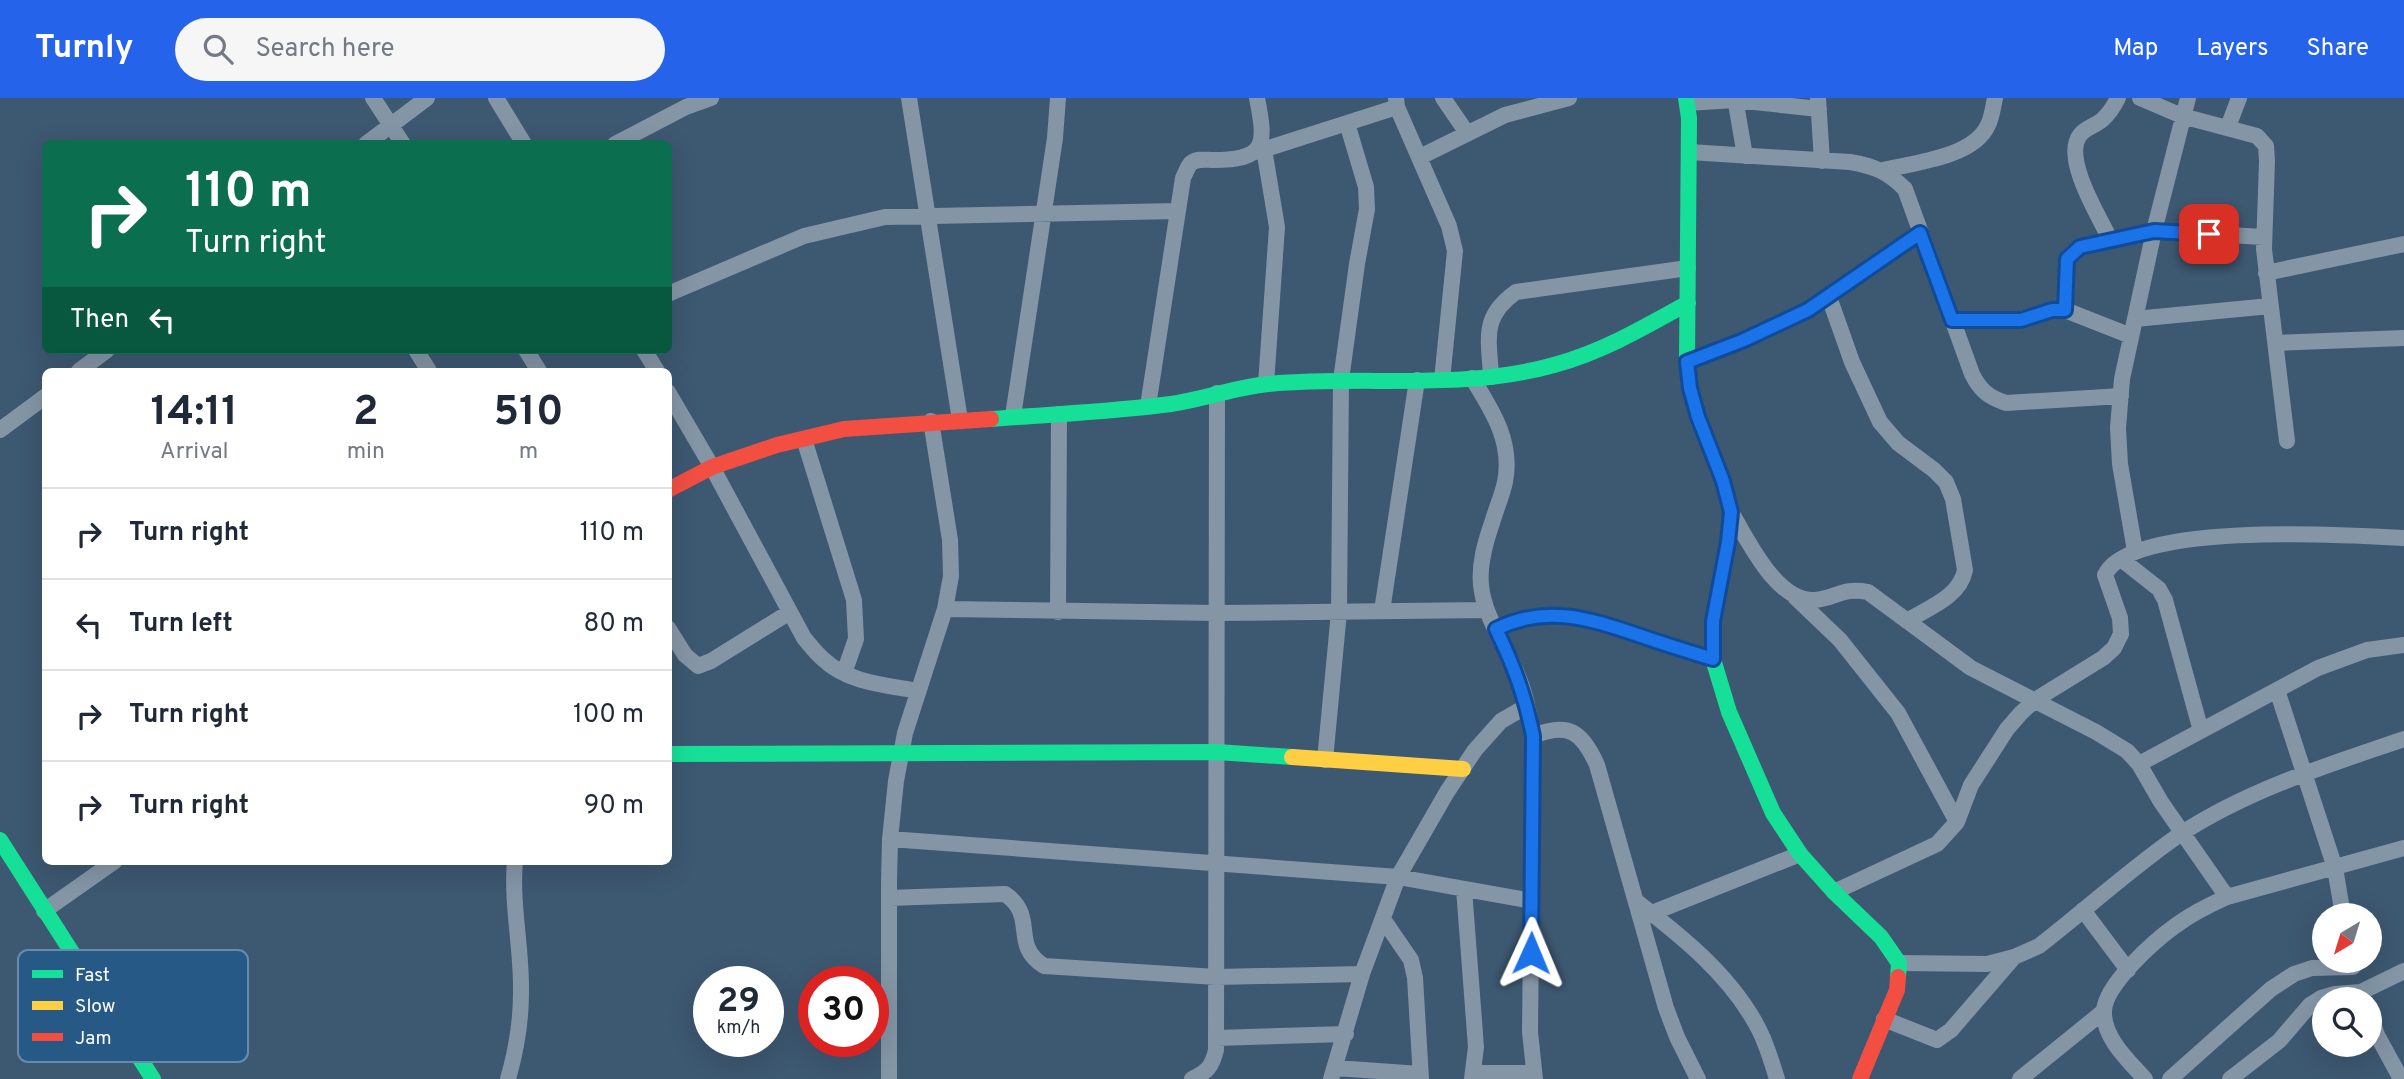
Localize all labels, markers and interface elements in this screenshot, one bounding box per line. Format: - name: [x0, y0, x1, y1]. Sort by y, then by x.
- search box: [175, 18, 665, 81]
- text: Turnly: [35, 28, 133, 70]
- icon: search: [199, 30, 237, 68]
- text: Search here: [255, 33, 394, 66]
- text: Map: [2113, 34, 2158, 64]
- text: Layers: [2196, 34, 2268, 64]
- text: Share: [2306, 34, 2369, 64]
- text: 110 m: [185, 163, 312, 225]
- icon: right: [70, 168, 161, 259]
- pin: [2179, 204, 2239, 264]
- icon: arrive: [2190, 215, 2228, 253]
- text: Turn right: [185, 224, 327, 264]
- icon: left: [143, 301, 181, 339]
- text: Then: [70, 304, 129, 337]
- text: 14:11: [151, 387, 238, 440]
- text: 2: [353, 387, 379, 440]
- text: 510: [493, 387, 564, 440]
- text: Arrival: [160, 438, 229, 467]
- text: min: [347, 438, 385, 467]
- text: m: [519, 438, 538, 467]
- icon: right: [70, 515, 108, 553]
- text: Turn right: [129, 517, 249, 550]
- text: 110 m: [580, 517, 644, 550]
- icon: left: [70, 606, 108, 644]
- text: Turn left: [129, 608, 233, 641]
- text: 80 m: [584, 608, 644, 641]
- icon: right: [70, 697, 108, 735]
- text: Turn right: [129, 699, 249, 732]
- text: 100 m: [573, 699, 644, 732]
- icon: right: [70, 788, 108, 826]
- text: Turn right: [129, 790, 249, 823]
- text: 90 m: [584, 790, 644, 823]
- north arrow: [2312, 903, 2382, 973]
- map controls: [2312, 903, 2382, 1057]
- position arrow: [1494, 916, 1568, 990]
- legend: [18, 950, 248, 1062]
- text: Fast: [75, 964, 110, 988]
- speed limit sign: 30: [798, 966, 889, 1057]
- text: 29: [717, 980, 760, 1024]
- button: search: [2312, 987, 2382, 1057]
- text: Slow: [75, 995, 115, 1019]
- text: km/h: [717, 1017, 760, 1040]
- text: Jam: [75, 1027, 112, 1051]

